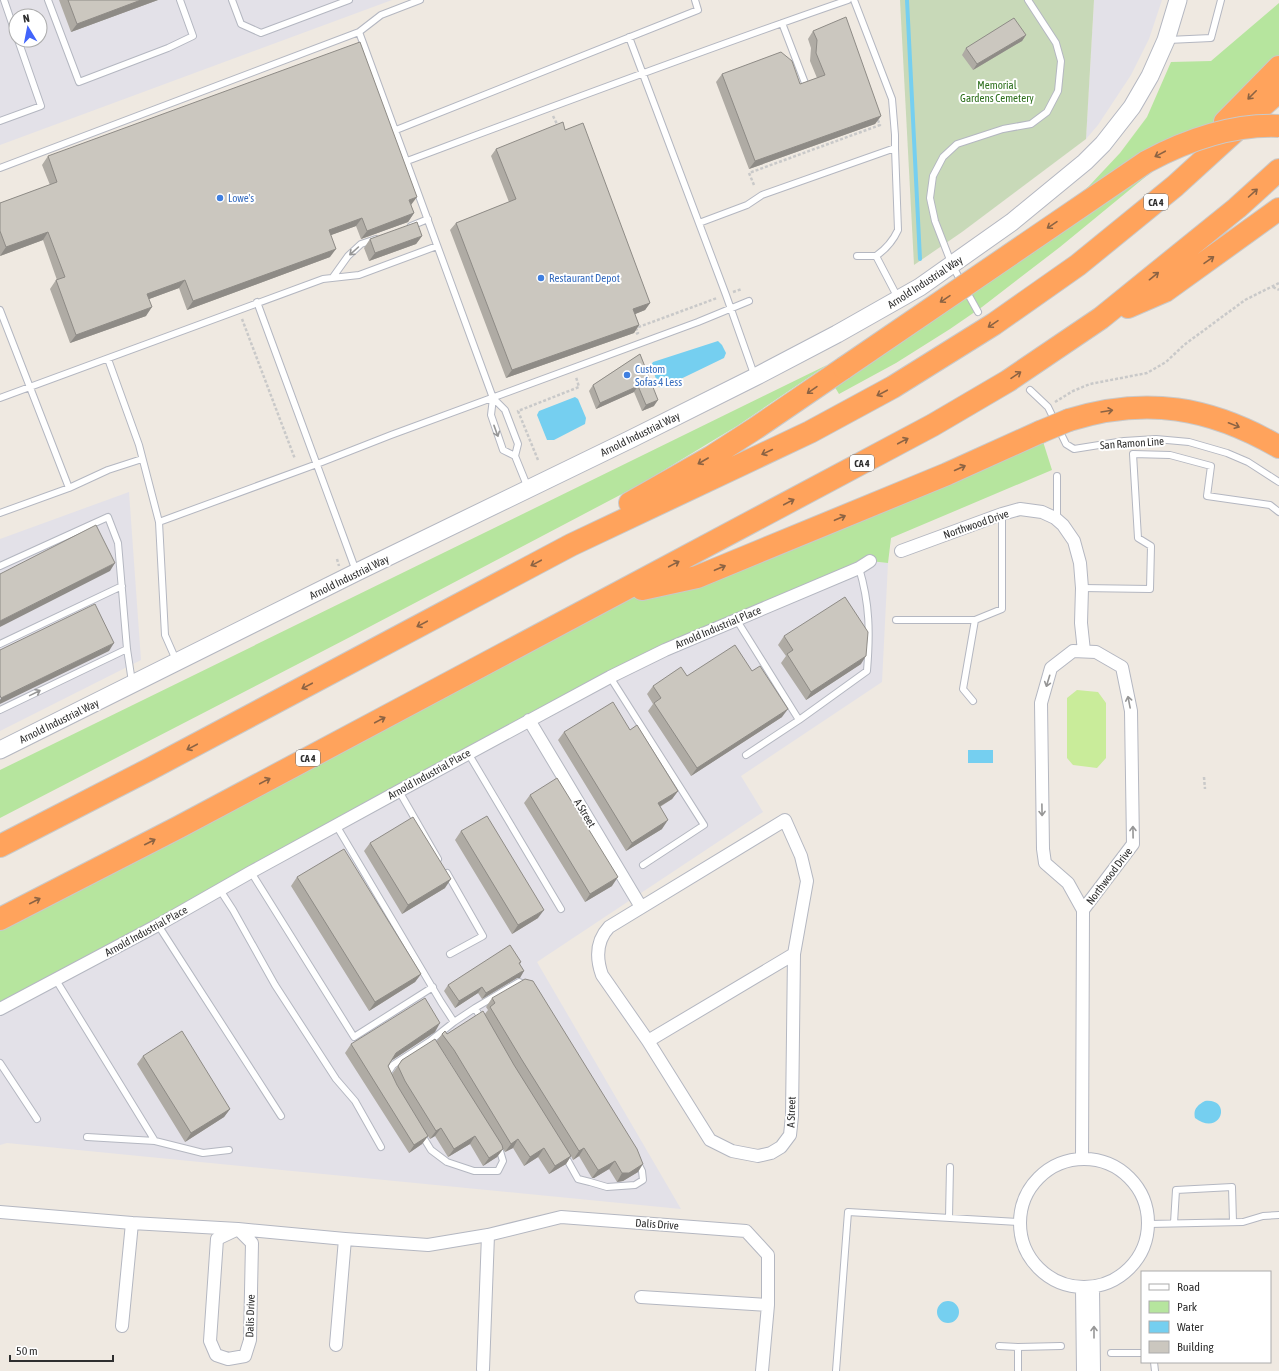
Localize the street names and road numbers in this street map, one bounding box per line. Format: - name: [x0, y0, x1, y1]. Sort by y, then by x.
- road number: CA 4: [1144, 194, 1168, 210]
- street label: Arnold Industrial Way: [885, 253, 965, 311]
- street label: Arnold Industrial Way: [598, 409, 682, 458]
- street label: San Ramon Line: [1100, 435, 1164, 451]
- road number: CA 4: [850, 455, 874, 471]
- street label: Northwood Drive: [942, 507, 1010, 541]
- street label: Arnold Industrial Way: [307, 552, 391, 601]
- street label: Arnold Industrial Place: [673, 603, 763, 651]
- street label: Arnold Industrial Way: [17, 696, 101, 745]
- street label: Arnold Industrial Place: [386, 746, 472, 802]
- road number: CA 4: [296, 750, 320, 766]
- street label: A Street: [572, 797, 598, 829]
- street label: Northwood Drive: [1084, 845, 1134, 907]
- street label: Arnold Industrial Place: [103, 903, 189, 959]
- street label: A Street: [784, 1096, 798, 1128]
- street label: Dalis Drive: [635, 1216, 679, 1232]
- street label: Dalis Drive: [243, 1294, 257, 1338]

